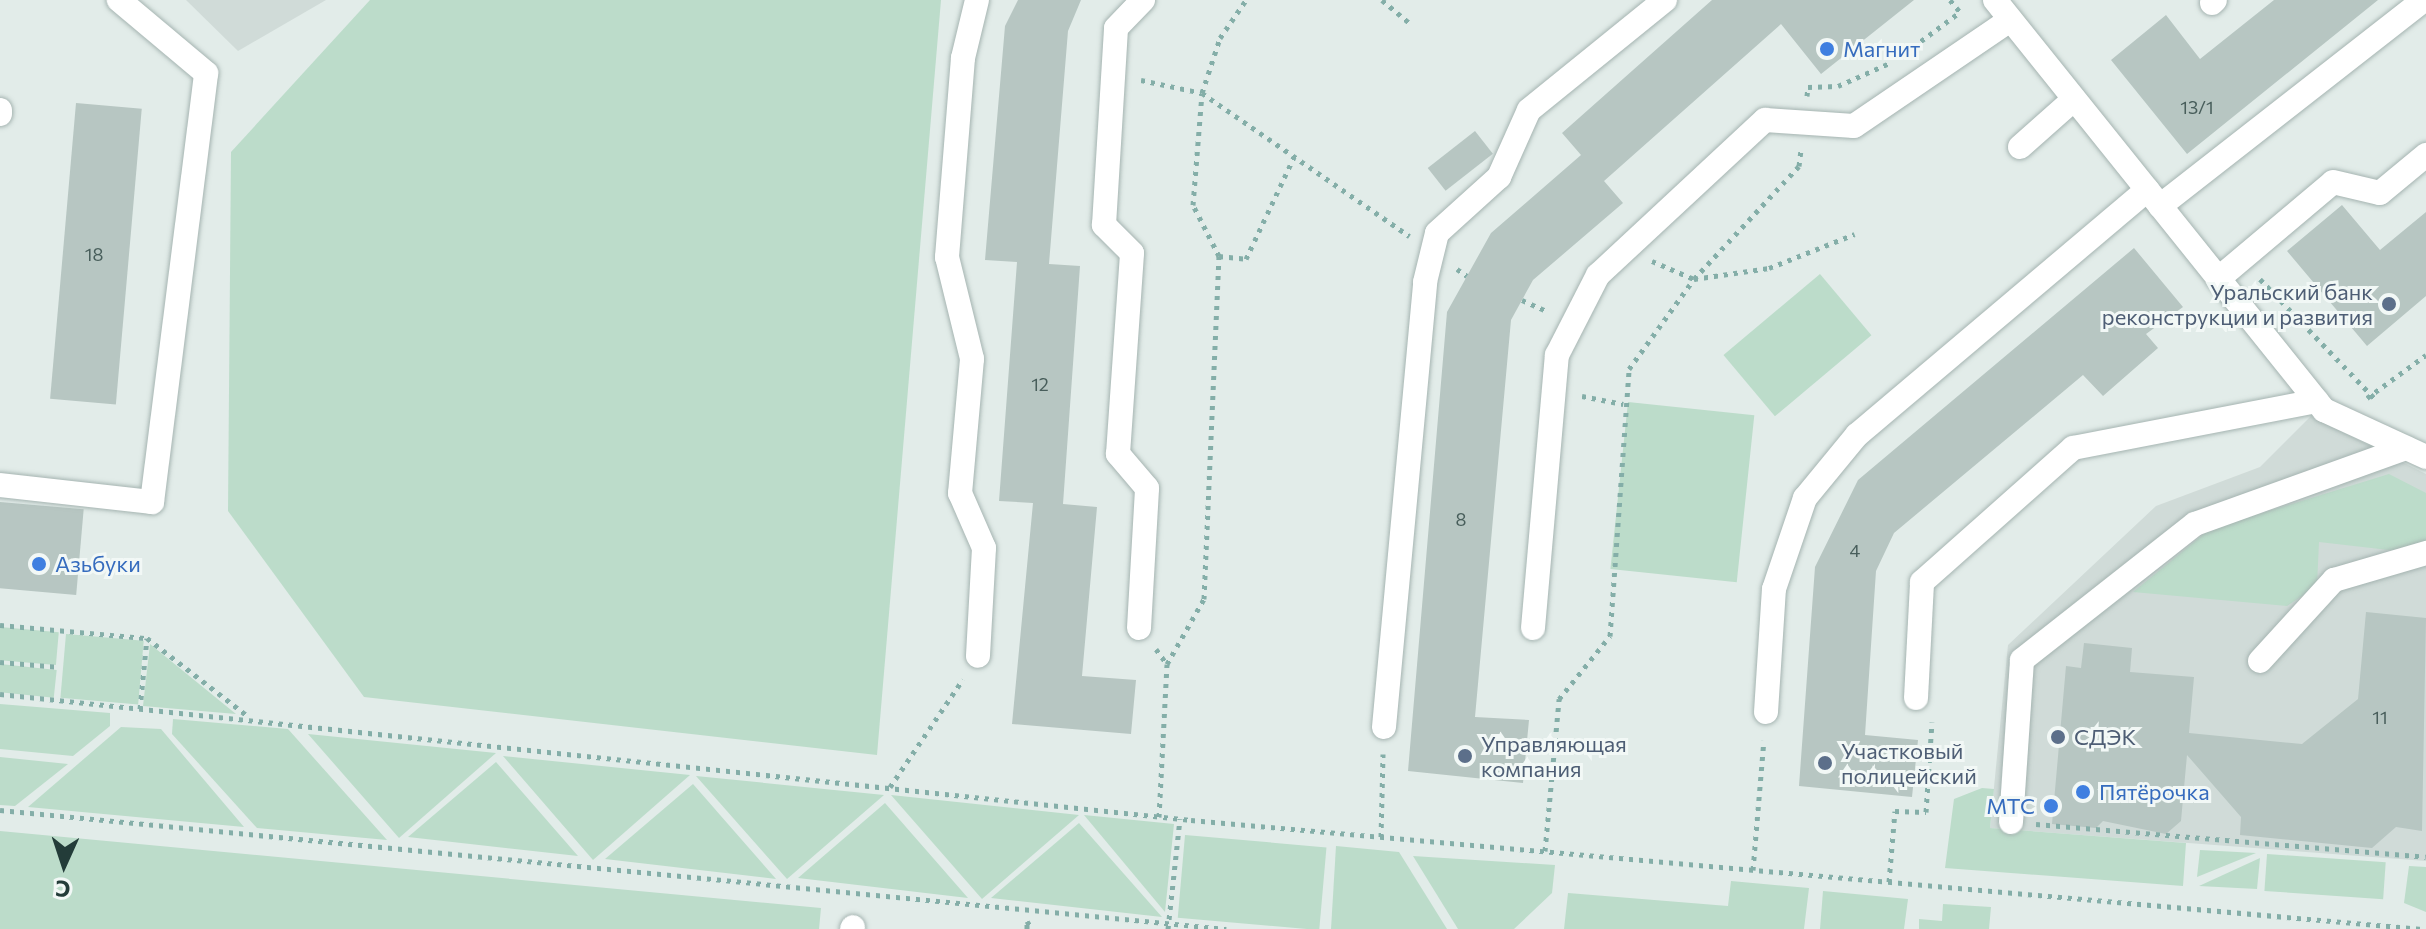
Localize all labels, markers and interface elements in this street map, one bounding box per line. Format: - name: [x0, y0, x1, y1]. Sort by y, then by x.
- place label: Магнит: [1843, 36, 1920, 62]
- marker: Магнит: [1818, 40, 1836, 58]
- house number: 13/1: [2180, 96, 2214, 118]
- house number: 18: [85, 243, 103, 265]
- place label: Уральский банк реконструкции и развития: [2102, 278, 2373, 330]
- marker: Уральский банк реконструкции и развития: [2380, 295, 2398, 313]
- house number: 12: [1031, 373, 1049, 395]
- house number: 8: [1456, 508, 1466, 530]
- house number: 4: [1850, 539, 1860, 561]
- place label: Азьбуки: [55, 551, 141, 577]
- marker: Азьбуки: [30, 555, 48, 573]
- house number: 11: [2372, 706, 2388, 728]
- place label: СДЭК: [2074, 724, 2136, 750]
- marker: СДЭК: [2049, 728, 2067, 746]
- place label: Управляющая компания: [1481, 730, 1627, 782]
- place label: Участковый полицейский: [1841, 737, 1977, 788]
- marker: Управляющая компания: [1456, 747, 1474, 765]
- marker: Участковый полицейский: [1816, 754, 1834, 772]
- place label: Пятёрочка: [2099, 779, 2210, 805]
- marker: Пятёрочка: [2074, 783, 2092, 801]
- place label: МТС: [1986, 793, 2035, 819]
- marker: МТС: [2042, 797, 2060, 815]
- north arrow: [24, 825, 104, 905]
- text: С: [55, 876, 71, 903]

